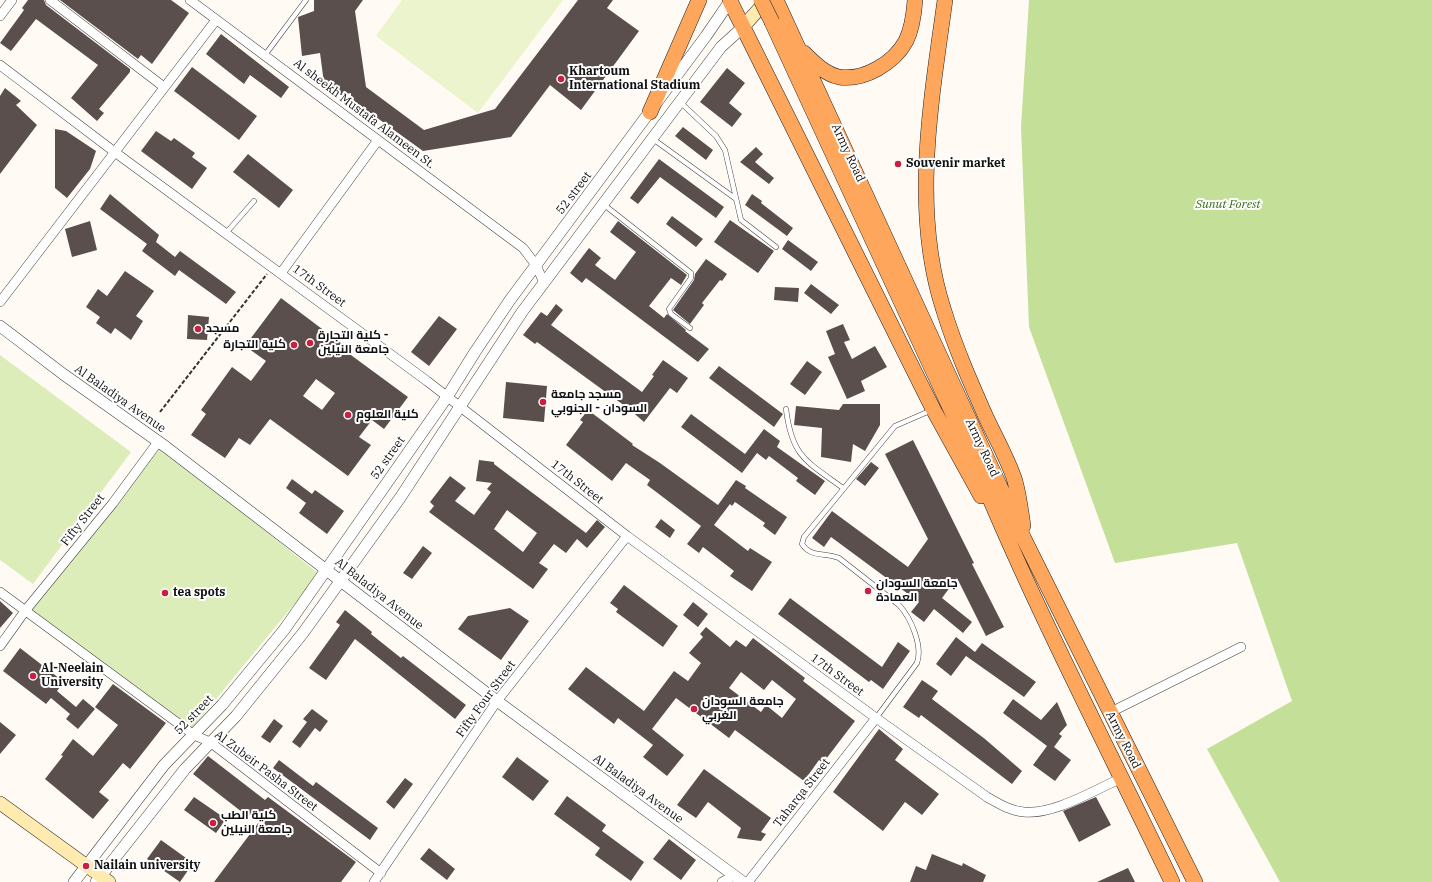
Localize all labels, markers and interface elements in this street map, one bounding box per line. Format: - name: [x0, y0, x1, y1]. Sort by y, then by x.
- street label: Al sheekh Mustafa Alameen St.: [290, 56, 438, 172]
- place label: Khartoum International Stadium: [569, 65, 701, 93]
- marker: Khartoum International Stadium: [556, 74, 566, 84]
- street label: Army Road: [828, 122, 868, 184]
- place label: Souvenir market: [906, 157, 1005, 171]
- marker: Souvenir market: [893, 159, 903, 169]
- street label: 52 street: [553, 169, 595, 217]
- park label: Sunut Forest: [1195, 198, 1261, 212]
- street label: 17th Street: [289, 262, 349, 310]
- place label: مسجد: [206, 322, 239, 336]
- marker: مسجد: [193, 324, 203, 334]
- place label: كلية التجارة - جامعة النيلين: [318, 329, 389, 357]
- place label: كلية التجارة: [223, 338, 286, 352]
- marker: كلية التجارة - جامعة النيلين: [305, 338, 315, 348]
- marker: كلية التجارة: [289, 340, 299, 350]
- street label: Al Baladiya Avenue: [72, 362, 168, 436]
- place label: مسجد جامعة السودان - الجنوبي: [551, 388, 647, 416]
- marker: مسجد جامعة السودان - الجنوبي: [538, 397, 548, 407]
- place label: كلية العلوم: [356, 408, 419, 422]
- marker: كلية العلوم: [343, 410, 353, 420]
- street label: Army Road: [962, 417, 1002, 479]
- street label: 52 street: [368, 434, 408, 482]
- street label: 17th Street: [548, 457, 606, 507]
- street label: Fifty Street: [58, 491, 108, 549]
- street label: Al Baladiya Avenue: [332, 555, 426, 633]
- place label: جامعة السودان العمادة: [876, 577, 958, 605]
- place label: tea spots: [173, 586, 225, 600]
- marker: جامعة السودان العمادة: [863, 586, 873, 596]
- marker: tea spots: [160, 588, 170, 598]
- street label: 17th Street: [807, 651, 867, 699]
- street label: Fifty Four Street: [453, 658, 519, 740]
- place label: Al-Neelain University: [41, 662, 104, 690]
- marker: Al-Neelain University: [28, 671, 38, 681]
- street label: 52 street: [172, 692, 216, 738]
- place label: جامعة السودان الغربي: [702, 695, 784, 723]
- marker: جامعة السودان الغربي: [689, 704, 699, 714]
- street label: Army Road: [1102, 709, 1144, 771]
- street label: Al Zubeir Pasha Street: [212, 728, 320, 814]
- street label: Al Baladiya Avenue: [590, 751, 686, 827]
- street label: Taharqa Street: [771, 756, 833, 830]
- place label: كلية الطب جامعة النيلين: [221, 809, 292, 837]
- marker: كلية الطب جامعة النيلين: [208, 818, 218, 828]
- place label: Nailain university: [94, 859, 200, 873]
- marker: Nailain university: [81, 861, 91, 871]

